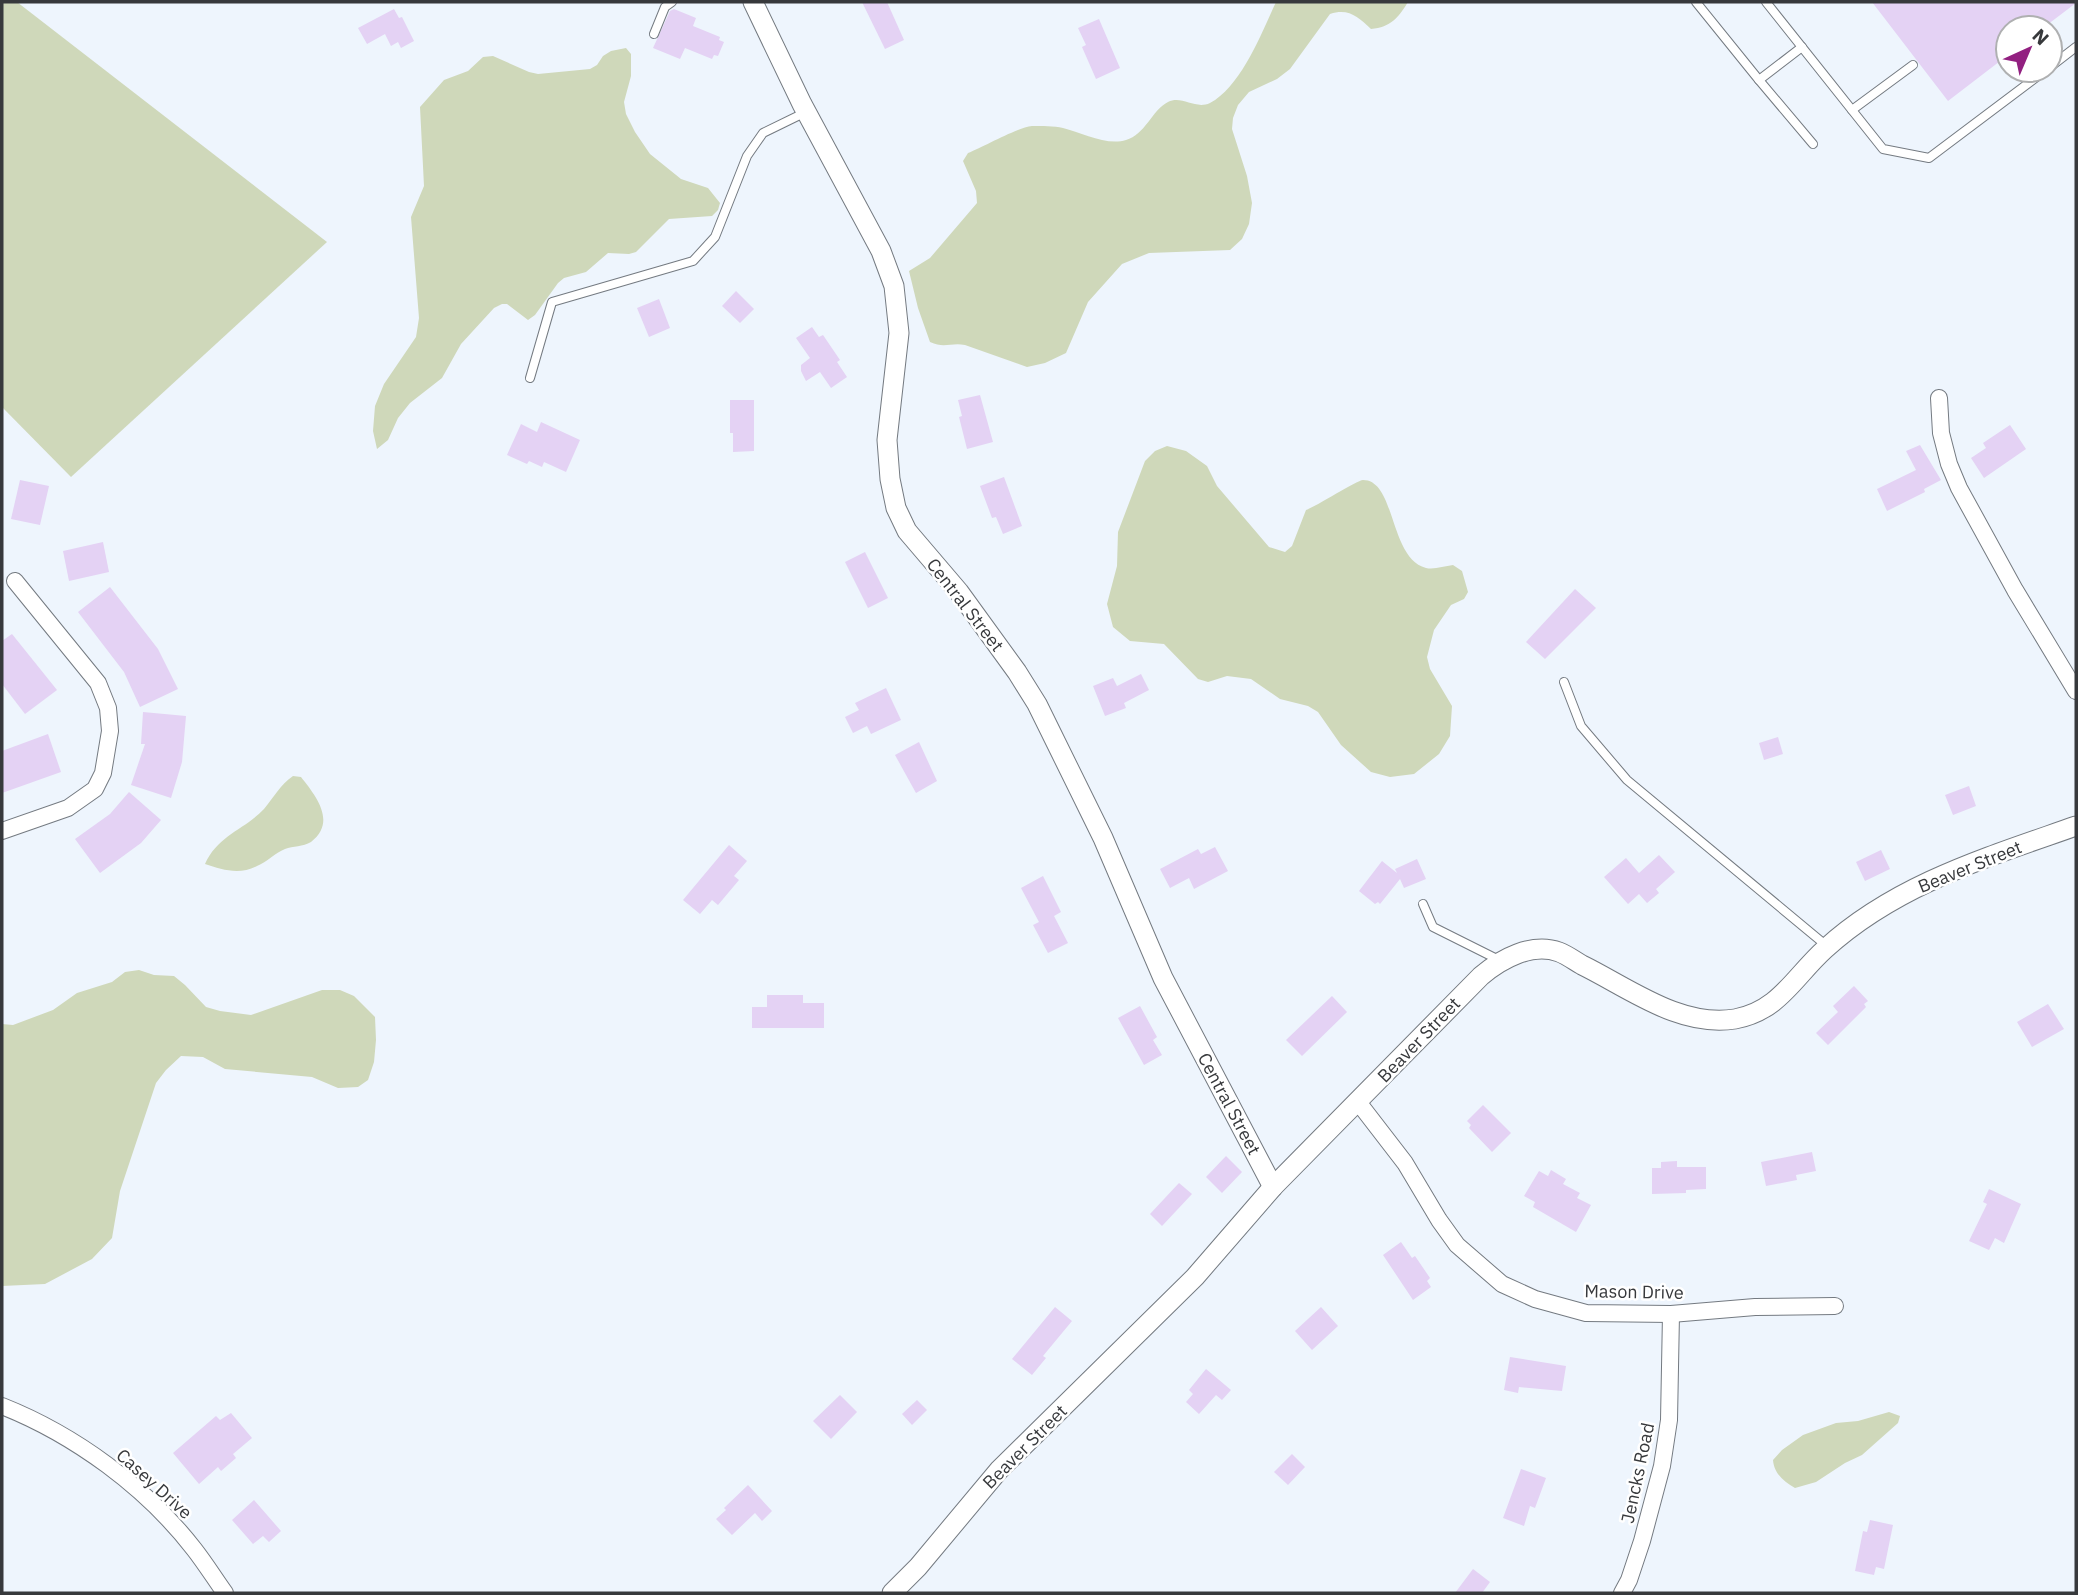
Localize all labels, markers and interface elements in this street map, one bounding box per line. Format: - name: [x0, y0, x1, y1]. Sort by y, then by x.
- north arrow: [1994, 14, 2064, 84]
- text: N: [2028, 23, 2054, 50]
- street label: Central Street: [922, 553, 1009, 656]
- street label: Beaver Street: [1915, 835, 2025, 898]
- street label: Beaver Street: [1372, 992, 1465, 1087]
- street label: Central Street: [1193, 1049, 1266, 1159]
- street label: Mason Drive: [1584, 1279, 1684, 1304]
- street label: Beaver Street: [978, 1400, 1072, 1494]
- street label: Jencks Road: [1616, 1421, 1659, 1525]
- street label: Casey Drive: [112, 1444, 197, 1524]

